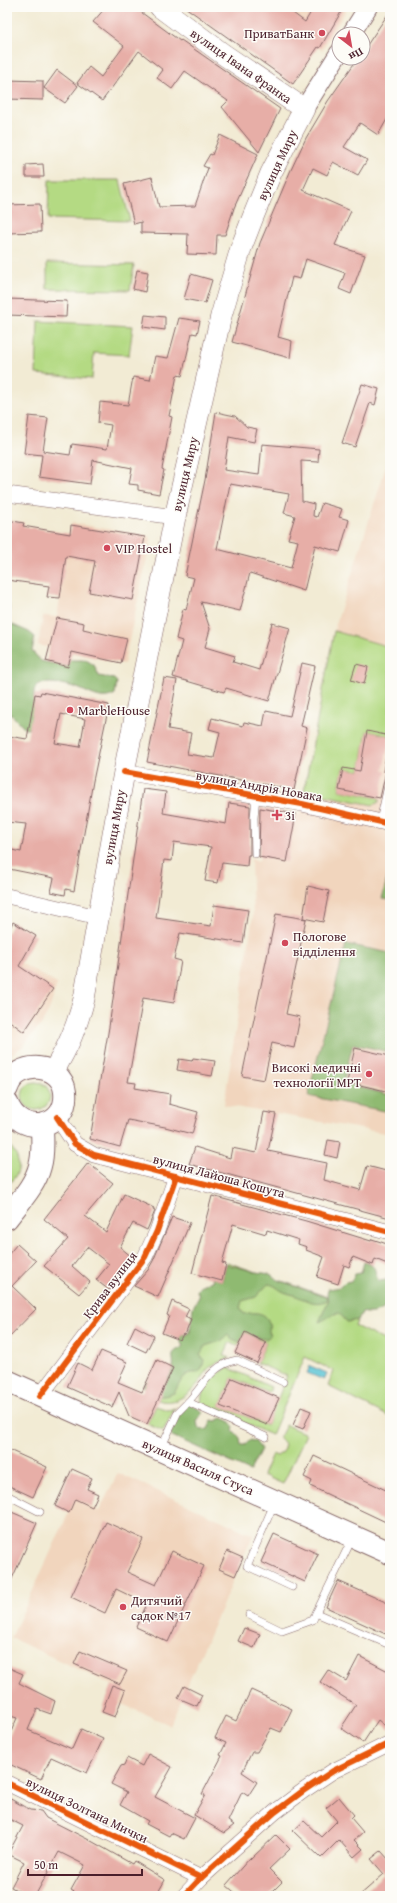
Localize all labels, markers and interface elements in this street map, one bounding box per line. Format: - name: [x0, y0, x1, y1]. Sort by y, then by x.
- street label: вулиця Івана Франка: [186, 24, 296, 109]
- place label: ПриватБанк: [244, 24, 314, 43]
- north arrow: [331, 26, 371, 66]
- marker: ПриватБанк: [317, 28, 327, 38]
- text: Пн: [346, 44, 366, 65]
- street label: вулиця Миру: [252, 126, 302, 204]
- street label: вулиця Миру: [167, 434, 203, 513]
- place label: VIP Hostel: [115, 539, 172, 558]
- marker: VIP Hostel: [102, 543, 112, 553]
- place label: MarbleHouse: [78, 701, 150, 720]
- marker: MarbleHouse: [65, 705, 75, 715]
- street label: вулиця Андрія Новака: [194, 766, 325, 807]
- street label: вулиця Миру: [98, 787, 130, 866]
- place label: 3і: [285, 806, 295, 825]
- marker: 3і: [272, 810, 282, 820]
- place label: Пологове відділення: [293, 927, 356, 961]
- marker: Пологове відділення: [280, 938, 290, 948]
- place label: Високі медичні технології МРТ: [272, 1058, 362, 1092]
- marker: Високі медичні технології МРТ: [364, 1069, 374, 1079]
- street label: вулиця Лайоша Кошута: [151, 1149, 288, 1203]
- street label: Крива вулиця: [78, 1247, 142, 1323]
- street label: вулиця Василя Стуса: [139, 1434, 258, 1500]
- place label: Дитячий садок №17: [130, 1591, 191, 1625]
- marker: Дитячий садок №17: [118, 1602, 128, 1612]
- street label: вулиця Золтана Мички: [23, 1772, 151, 1848]
- scale bar: [28, 1851, 142, 1877]
- text: 50 m: [34, 1856, 58, 1873]

